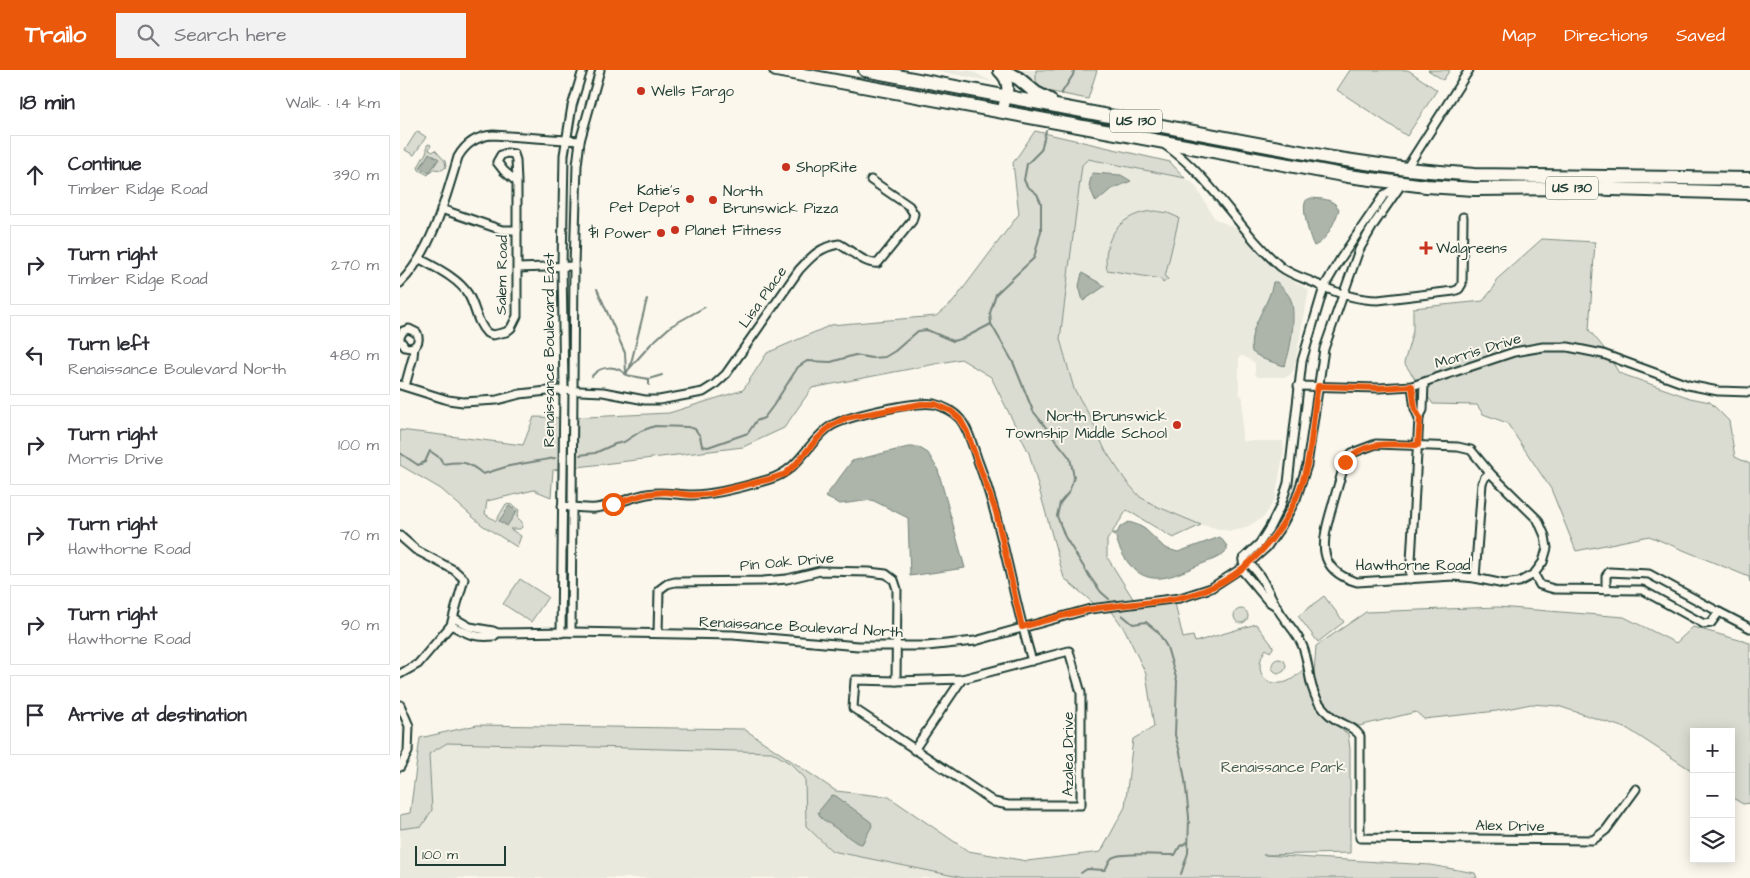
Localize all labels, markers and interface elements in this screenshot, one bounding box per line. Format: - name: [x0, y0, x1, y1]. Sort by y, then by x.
- search box: [116, 13, 466, 58]
- text: Trailo: [25, 18, 86, 52]
- icon: search: [134, 21, 162, 49]
- text: Search here: [174, 22, 286, 49]
- text: Map: [1502, 23, 1536, 48]
- text: Directions: [1564, 23, 1648, 48]
- text: Saved: [1676, 23, 1725, 48]
- place label: Wells Fargo: [651, 81, 735, 103]
- marker: Wells Fargo: [635, 85, 647, 97]
- text: 18 min: [20, 88, 75, 117]
- text: Walk · 1.4 km: [286, 92, 380, 114]
- road number: US 130: [1110, 110, 1162, 132]
- text: Continue: [68, 151, 142, 178]
- place label: ShopRite: [796, 157, 857, 178]
- icon: ahead: [21, 161, 49, 189]
- marker: ShopRite: [780, 161, 792, 173]
- text: 390 m: [333, 164, 379, 186]
- road number: US 130: [1546, 176, 1598, 200]
- text: Timber Ridge Road: [68, 178, 208, 200]
- place label: Katie's Pet Depot: [610, 180, 680, 218]
- place label: North Brunswick Pizza: [723, 181, 838, 219]
- marker: Katie's Pet Depot: [684, 193, 696, 205]
- marker: North Brunswick Pizza: [707, 194, 719, 206]
- place label: Planet Fitness: [685, 220, 782, 241]
- place label: $1 Power: [588, 223, 651, 244]
- marker: Planet Fitness: [669, 224, 681, 236]
- marker: $1 Power: [655, 227, 667, 239]
- street label: Salem Road: [491, 235, 513, 315]
- place label: Walgreens: [1436, 238, 1508, 260]
- text: Turn right: [68, 241, 157, 268]
- marker: Walgreens: [1420, 242, 1432, 254]
- icon: right: [21, 251, 49, 279]
- street label: Renaissance Boulevard East: [539, 253, 560, 447]
- text: 270 m: [331, 254, 379, 276]
- street label: Lisa Place: [734, 262, 792, 332]
- text: Timber Ridge Road: [68, 268, 208, 290]
- street label: Morris Drive: [1432, 328, 1524, 374]
- text: Turn left: [68, 331, 149, 358]
- icon: left: [21, 341, 49, 369]
- text: 480 m: [329, 344, 379, 366]
- text: Renaissance Boulevard North: [68, 358, 286, 380]
- place label: North Brunswick Township Middle School: [1006, 406, 1167, 444]
- marker: North Brunswick Township Middle School: [1171, 419, 1183, 431]
- text: Turn right: [68, 421, 157, 448]
- icon: right: [21, 431, 49, 459]
- text: 100 m: [338, 434, 379, 456]
- text: Morris Drive: [68, 448, 163, 470]
- route end: [1334, 451, 1357, 474]
- route start: [602, 493, 625, 516]
- text: Turn right: [68, 511, 157, 538]
- icon: right: [21, 521, 49, 549]
- text: 70 m: [340, 524, 379, 546]
- text: Hawthorne Road: [68, 538, 191, 560]
- street label: Pin Oak Drive: [739, 547, 835, 577]
- street label: Hawthorne Road: [1355, 555, 1471, 576]
- text: Turn right: [68, 601, 157, 628]
- icon: right: [21, 611, 49, 639]
- street label: Renaissance Boulevard North: [698, 611, 904, 643]
- text: 90 m: [341, 614, 379, 636]
- text: Hawthorne Road: [68, 628, 191, 650]
- icon: arrive: [21, 701, 49, 729]
- text: Arrive at destination: [68, 702, 247, 729]
- street label: Azalea Drive: [1058, 712, 1079, 796]
- map controls: [1690, 728, 1735, 863]
- button: +: [1690, 728, 1735, 773]
- park label: Renaissance Park: [1221, 757, 1345, 778]
- button: −: [1690, 773, 1735, 818]
- street label: Alex Drive: [1475, 815, 1545, 837]
- button: layers: [1690, 818, 1735, 863]
- scale bar: [415, 843, 506, 866]
- text: 100 m: [422, 845, 458, 865]

